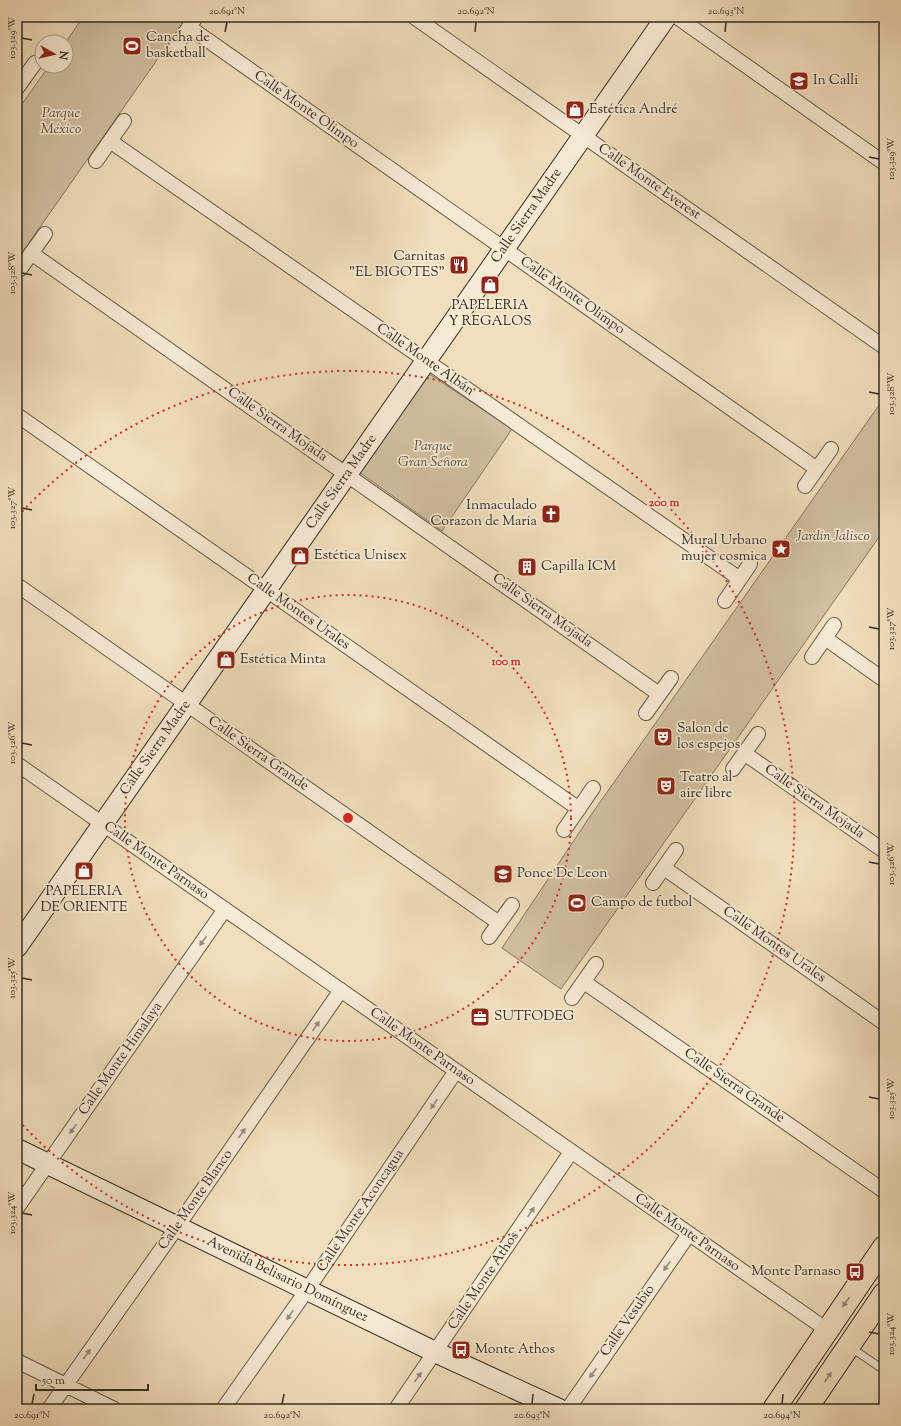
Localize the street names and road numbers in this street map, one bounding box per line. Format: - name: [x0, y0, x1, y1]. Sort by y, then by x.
- street label: Calle Monte Olimpo: [249, 66, 363, 154]
- street label: Calle Monte Everest: [594, 139, 705, 225]
- street label: Calle Sierra Madre: [487, 164, 567, 268]
- street label: Calle Monte Olimpo: [515, 252, 629, 340]
- street label: Calle Monte Albán: [372, 319, 478, 401]
- street label: Calle Sierra Mojada: [223, 383, 332, 467]
- street label: Calle Sierra Madre: [302, 430, 382, 534]
- street label: Calle Montes Urales: [242, 569, 354, 655]
- street label: Calle Sierra Mojada: [488, 569, 597, 653]
- street label: Calle Sierra Madre: [116, 696, 196, 800]
- street label: Calle Sierra Grande: [204, 712, 312, 796]
- street label: Calle Sierra Mojada: [760, 760, 869, 844]
- street label: Calle Monte Parnaso: [99, 817, 213, 905]
- street label: Calle Montes Urales: [718, 902, 830, 988]
- street label: Calle Monte Himalaya: [74, 998, 168, 1120]
- street label: Calle Monte Parnaso: [365, 1003, 479, 1091]
- street label: Calle Sierra Grande: [680, 1044, 788, 1128]
- street label: Calle Monte Blanco: [154, 1145, 238, 1254]
- street label: Calle Monte Aconcagua: [312, 1145, 410, 1276]
- street label: Calle Monte Parnaso: [630, 1189, 744, 1277]
- street label: Calle Monte Athos: [444, 1228, 524, 1334]
- street label: Avenida Belisario Domínguez: [203, 1232, 371, 1328]
- street label: Calle Vesubio: [596, 1281, 660, 1361]

